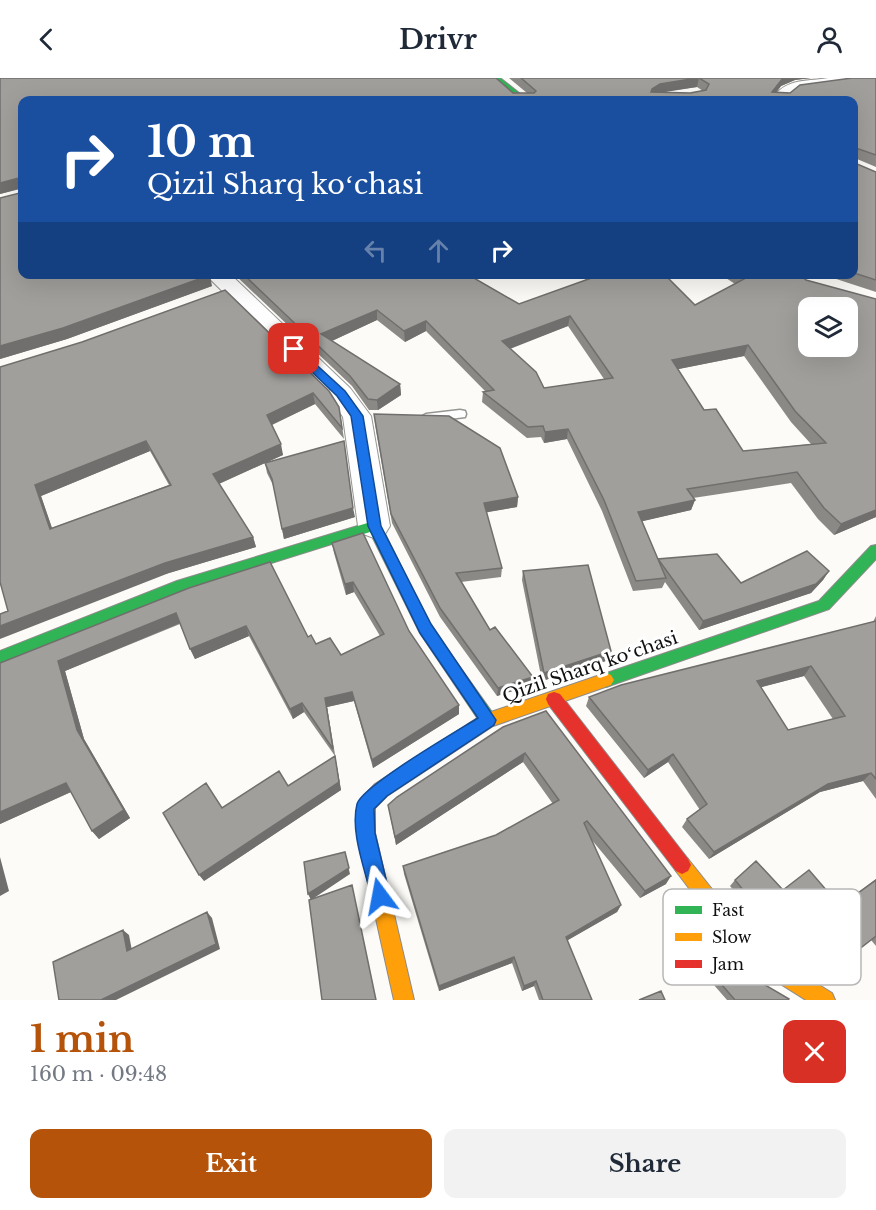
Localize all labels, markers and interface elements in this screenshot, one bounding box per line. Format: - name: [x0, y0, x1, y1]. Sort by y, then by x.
- icon: back: [30, 23, 63, 56]
- text: Drivr: [399, 23, 477, 56]
- icon: person: [813, 23, 846, 56]
- text: 10 m: [147, 116, 255, 168]
- icon: right: [48, 120, 126, 198]
- text: Qizil Sharq koʻchasi: [147, 168, 423, 201]
- icon: left: [359, 234, 392, 267]
- icon: ahead: [422, 234, 455, 267]
- icon: right: [485, 234, 518, 267]
- map controls: [798, 297, 858, 357]
- button: layers: [798, 297, 858, 357]
- pin: [268, 323, 319, 374]
- icon: arrive: [277, 332, 310, 365]
- street label: Qizil Sharq koʻchasi: [499, 627, 681, 707]
- position arrow: [348, 864, 412, 928]
- legend: [663, 889, 861, 985]
- text: Fast: [712, 900, 744, 920]
- text: Slow: [712, 927, 752, 947]
- text: Jam: [710, 954, 744, 974]
- text: 1 min: [30, 1017, 134, 1062]
- button: close: [783, 1020, 846, 1083]
- text: 160 m · 09:48: [30, 1062, 167, 1086]
- button: Exit: [30, 1129, 432, 1198]
- button: Share: [444, 1129, 846, 1198]

